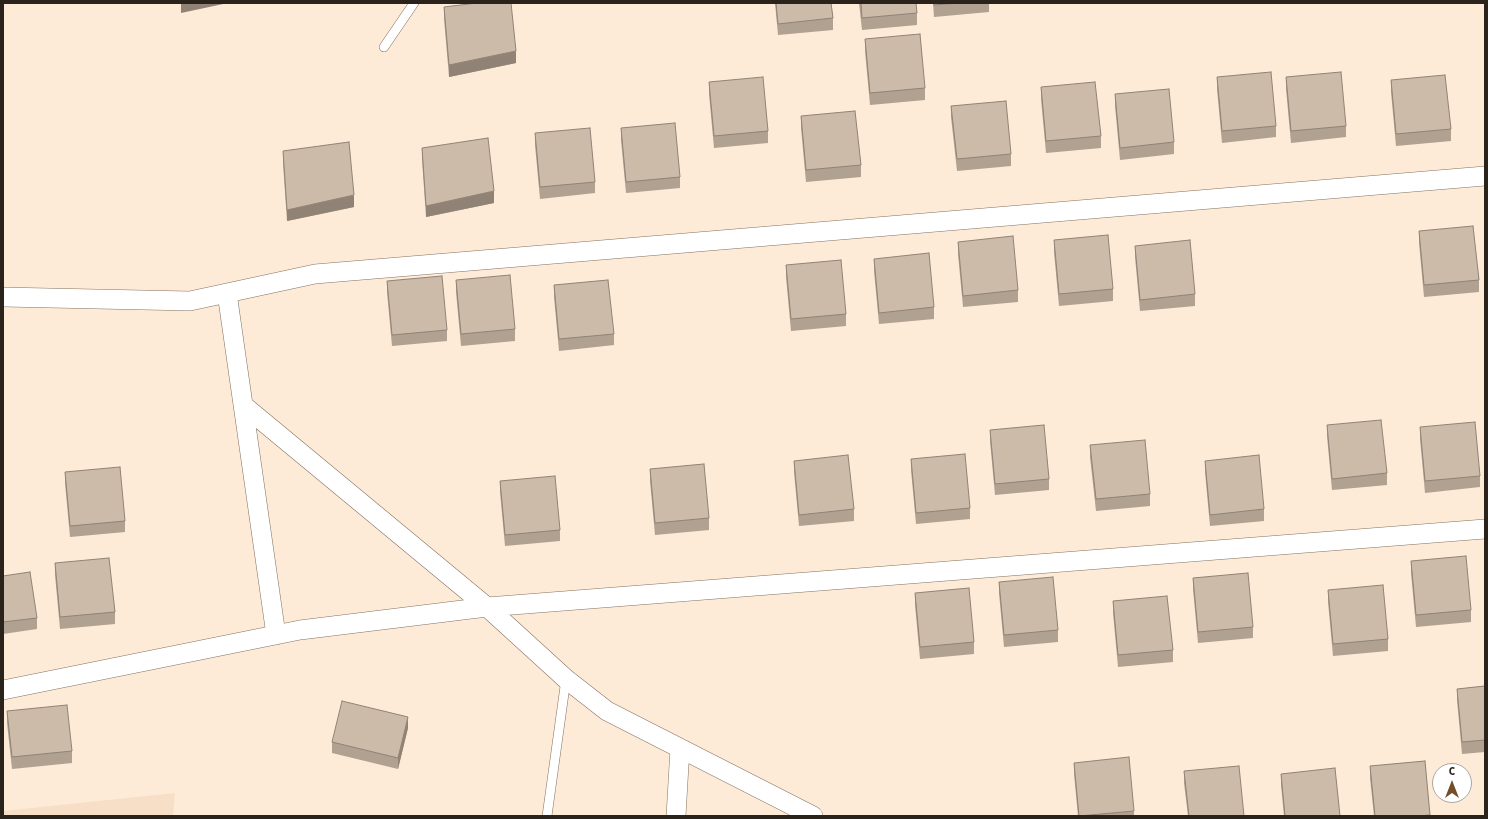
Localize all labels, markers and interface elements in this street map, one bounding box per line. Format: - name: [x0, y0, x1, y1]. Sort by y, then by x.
- north arrow: [1432, 763, 1472, 803]
- text: С: [1449, 764, 1455, 779]

